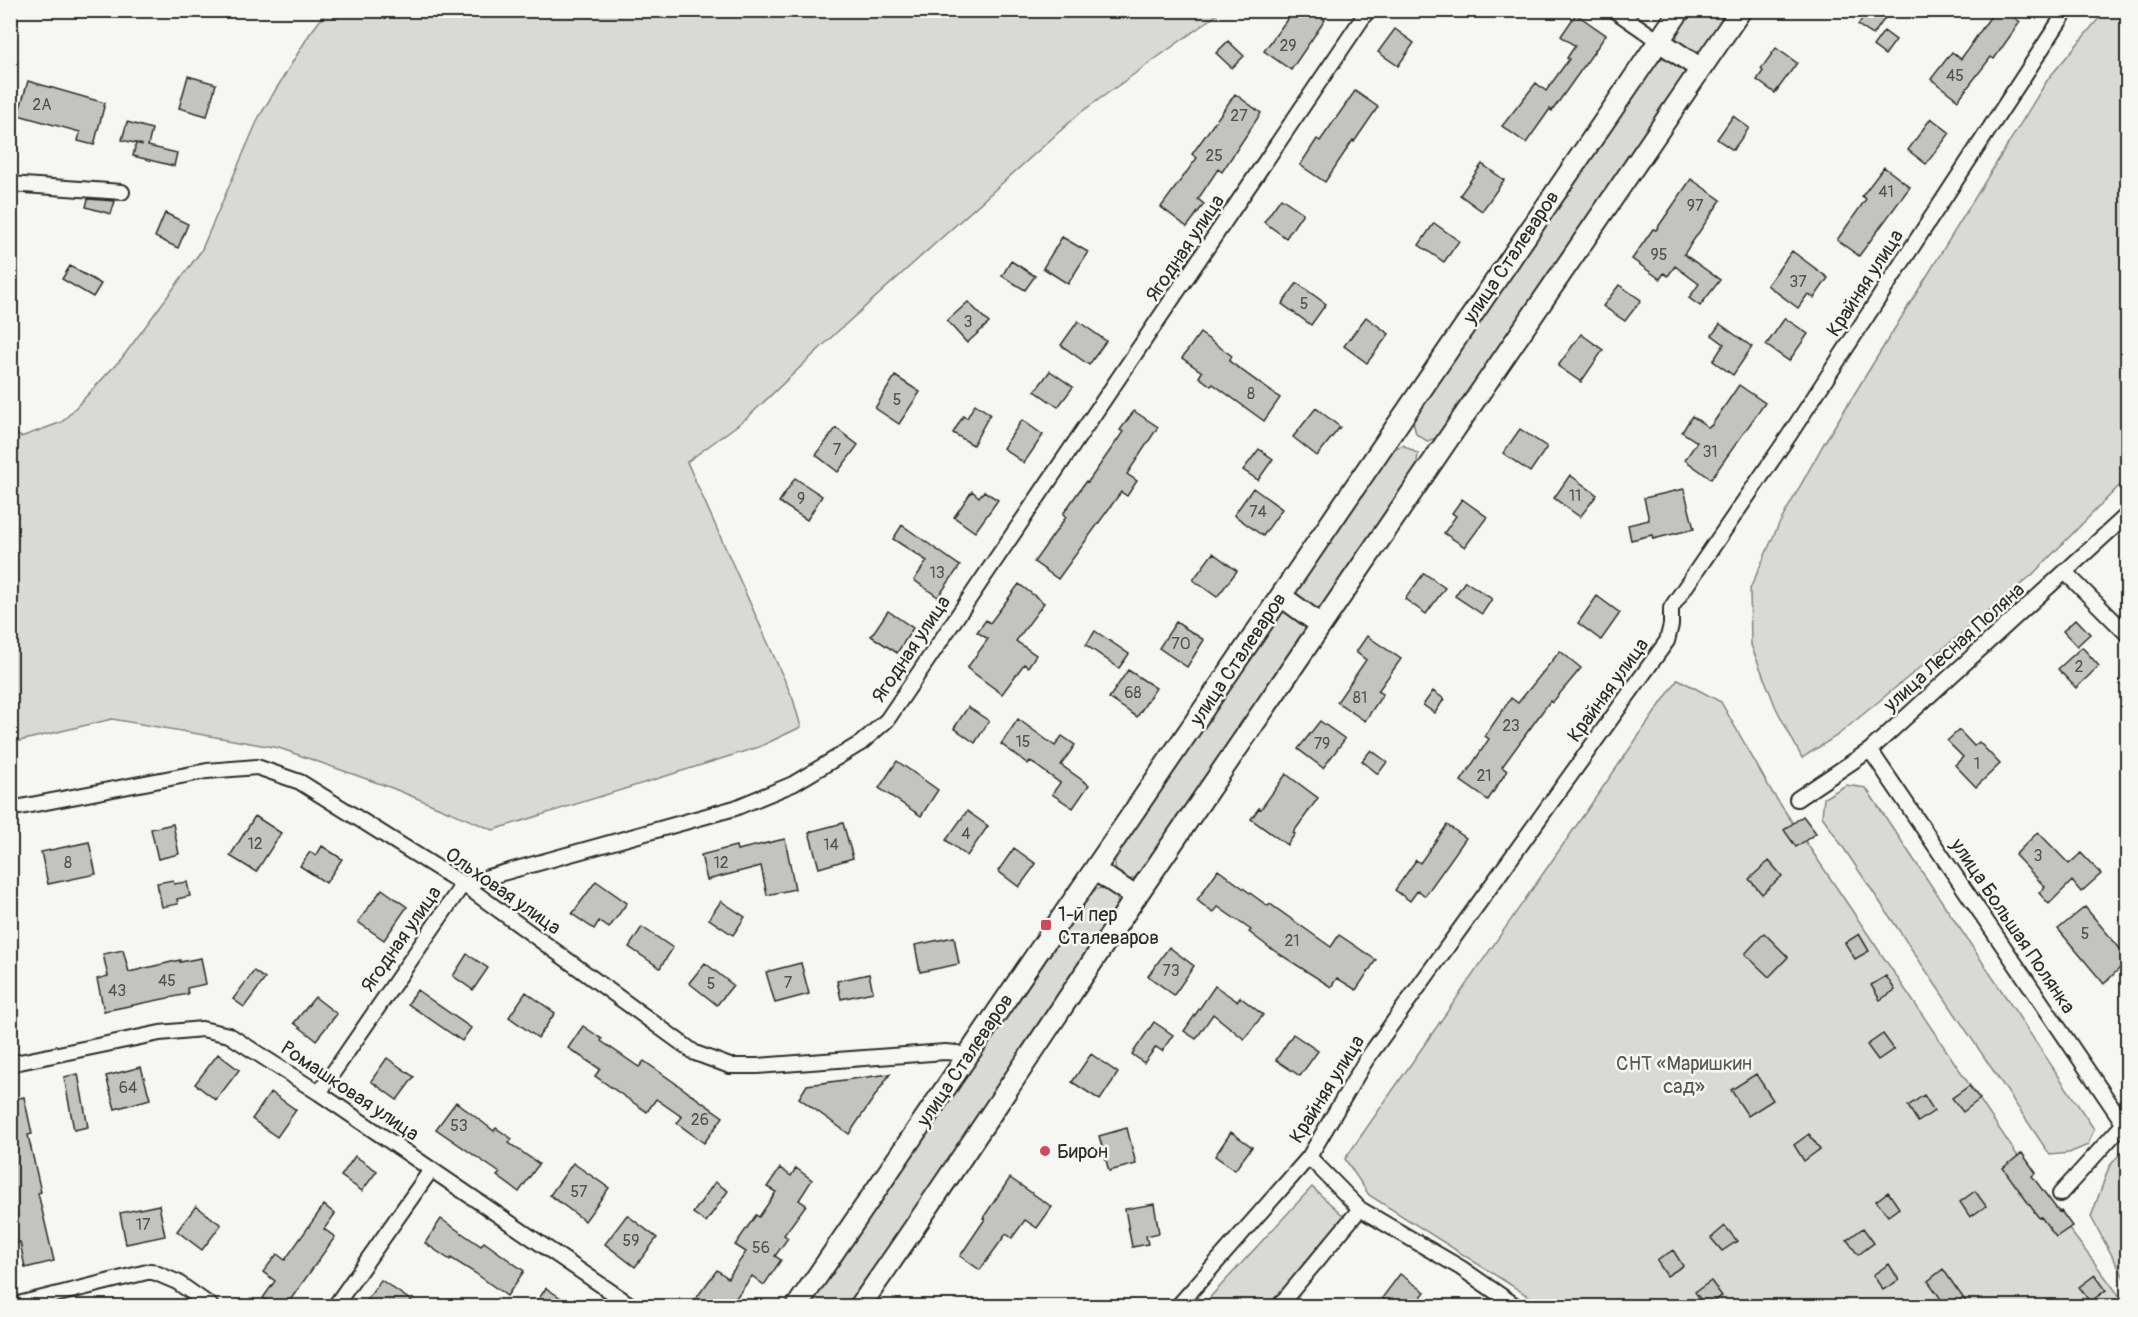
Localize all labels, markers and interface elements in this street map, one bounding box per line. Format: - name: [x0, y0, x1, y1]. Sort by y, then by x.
- house number: 29: [1279, 36, 1297, 56]
- house number: 45: [1946, 66, 1964, 86]
- house number: 2А: [32, 95, 52, 115]
- house number: 27: [1230, 106, 1248, 126]
- house number: 25: [1205, 146, 1223, 166]
- house number: 41: [1878, 182, 1894, 202]
- street label: улица Сталеваров: [1457, 186, 1565, 329]
- street label: Ягодная улица: [1140, 190, 1230, 306]
- house number: 97: [1687, 196, 1704, 216]
- street label: Крайняя улица: [1821, 225, 1909, 341]
- house number: 95: [1651, 245, 1667, 265]
- house number: 37: [1789, 272, 1807, 292]
- house number: 5: [1300, 294, 1308, 314]
- house number: 3: [964, 312, 973, 332]
- house number: 8: [1247, 384, 1255, 404]
- house number: 5: [893, 390, 901, 410]
- house number: 7: [833, 440, 842, 460]
- house number: 31: [1702, 442, 1718, 462]
- house number: 11: [1569, 486, 1581, 506]
- house number: 9: [797, 489, 805, 509]
- house number: 74: [1249, 502, 1267, 522]
- house number: 13: [929, 563, 945, 583]
- street label: улица Лесная Поляна: [1878, 577, 2030, 718]
- street label: улица Сталеваров: [1184, 588, 1292, 731]
- street label: Ягодная улица: [866, 591, 956, 707]
- street label: Крайняя улица: [1562, 633, 1654, 747]
- house number: 70: [1171, 634, 1191, 654]
- house number: 2: [2075, 657, 2084, 677]
- house number: 68: [1124, 683, 1142, 703]
- house number: 81: [1353, 688, 1367, 708]
- house number: 23: [1502, 716, 1520, 736]
- house number: 15: [1016, 732, 1030, 752]
- house number: 79: [1314, 734, 1330, 754]
- house number: 1: [1974, 754, 1980, 774]
- house number: 21: [1476, 766, 1492, 786]
- house number: 4: [961, 824, 971, 844]
- street label: улица Большая Полянка: [1944, 833, 2081, 1018]
- house number: 12: [247, 834, 263, 854]
- house number: 14: [823, 835, 839, 855]
- street label: Ольховая улица: [440, 842, 566, 940]
- house number: 3: [2034, 846, 2043, 866]
- house number: 8: [64, 853, 72, 873]
- house number: 12: [713, 853, 729, 873]
- street label: Ягодная улица: [355, 881, 447, 997]
- place label: 1-й пер Сталеваров: [1058, 902, 1159, 950]
- marker: 1-й пер Сталеваров: [1039, 918, 1053, 932]
- house number: 5: [2081, 924, 2089, 944]
- house number: 21: [1284, 931, 1300, 951]
- house number: 73: [1162, 961, 1180, 981]
- house number: 45: [158, 971, 176, 991]
- house number: 7: [784, 973, 793, 993]
- house number: 5: [707, 974, 715, 994]
- house number: 43: [108, 981, 126, 1001]
- street label: улица Сталеваров: [911, 989, 1019, 1132]
- street label: Крайняя улица: [1284, 1030, 1370, 1148]
- street label: Ромашковая улица: [276, 1036, 424, 1146]
- park label: СНТ «Маришкин сад»: [1616, 1051, 1752, 1099]
- house number: 64: [119, 1078, 137, 1098]
- house number: 26: [691, 1110, 709, 1130]
- house number: 53: [450, 1116, 468, 1136]
- place label: Бирон: [1057, 1139, 1108, 1164]
- marker: Бирон: [1038, 1144, 1052, 1158]
- house number: 57: [570, 1182, 588, 1202]
- house number: 17: [136, 1215, 151, 1235]
- house number: 59: [623, 1231, 639, 1251]
- house number: 56: [752, 1238, 770, 1258]

